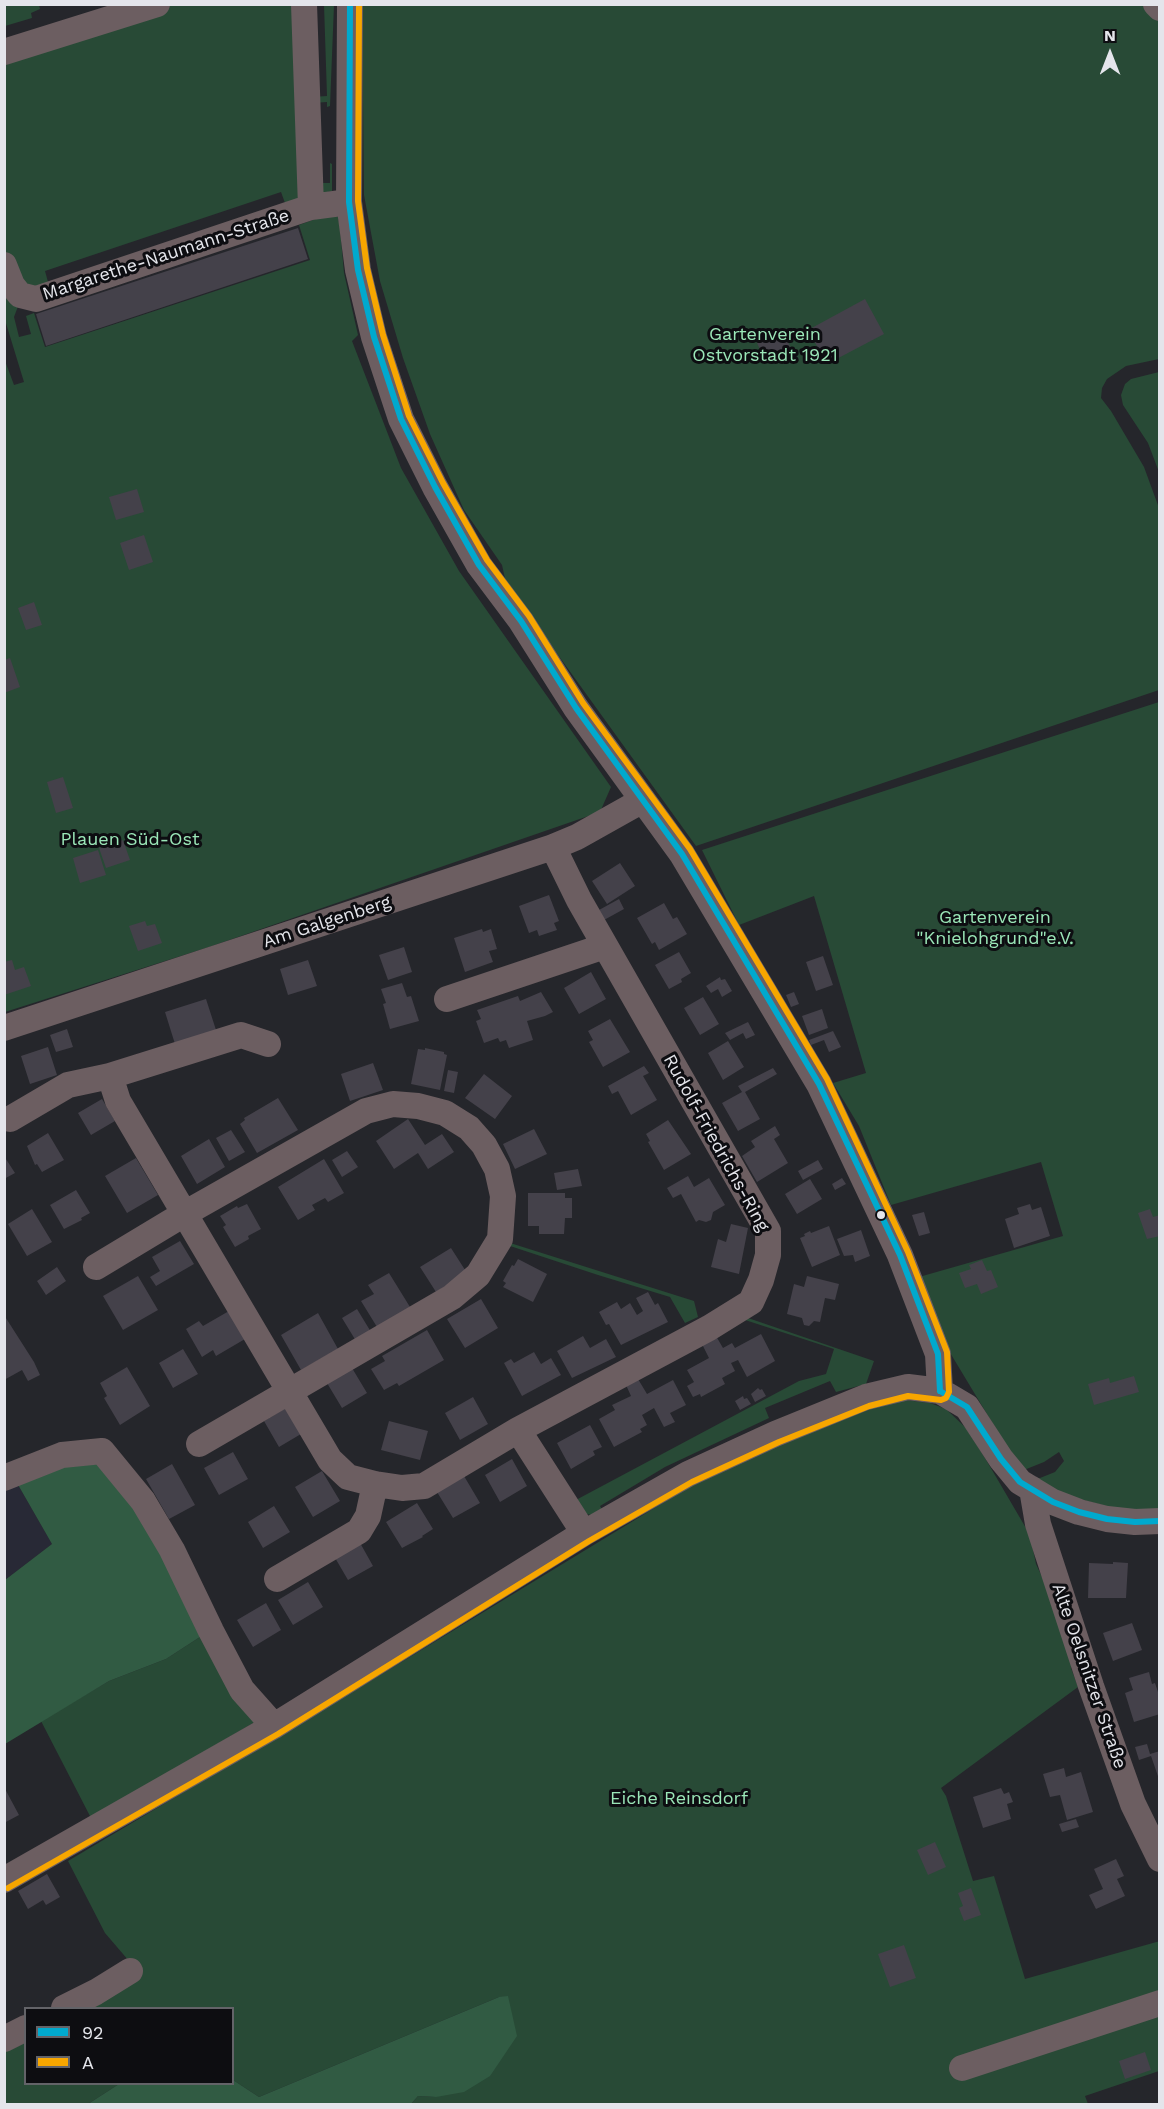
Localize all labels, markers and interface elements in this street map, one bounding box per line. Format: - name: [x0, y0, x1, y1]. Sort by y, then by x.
- north arrow: [1080, 24, 1140, 84]
- text: N: [1104, 26, 1116, 45]
- street label: Margarethe-Naumann-Straße: [40, 205, 292, 305]
- park label: Gartenverein Ostvorstadt 1921: [692, 324, 838, 366]
- park label: Plauen Süd-Ost: [61, 829, 199, 851]
- street label: Am Galgenberg: [260, 891, 394, 953]
- park label: Gartenverein "Knielohgrund"e.V.: [916, 907, 1074, 950]
- street label: Rudolf-Friedrichs-Ring: [658, 1051, 774, 1235]
- unlabelled marker: [875, 1209, 887, 1221]
- street label: Alte Oelsnitzer Straße: [1047, 1580, 1131, 1772]
- park label: Eiche Reinsdorf: [610, 1788, 748, 1810]
- legend: [24, 2007, 234, 2085]
- text: 92: [82, 2022, 104, 2043]
- text: A: [82, 2052, 94, 2073]

